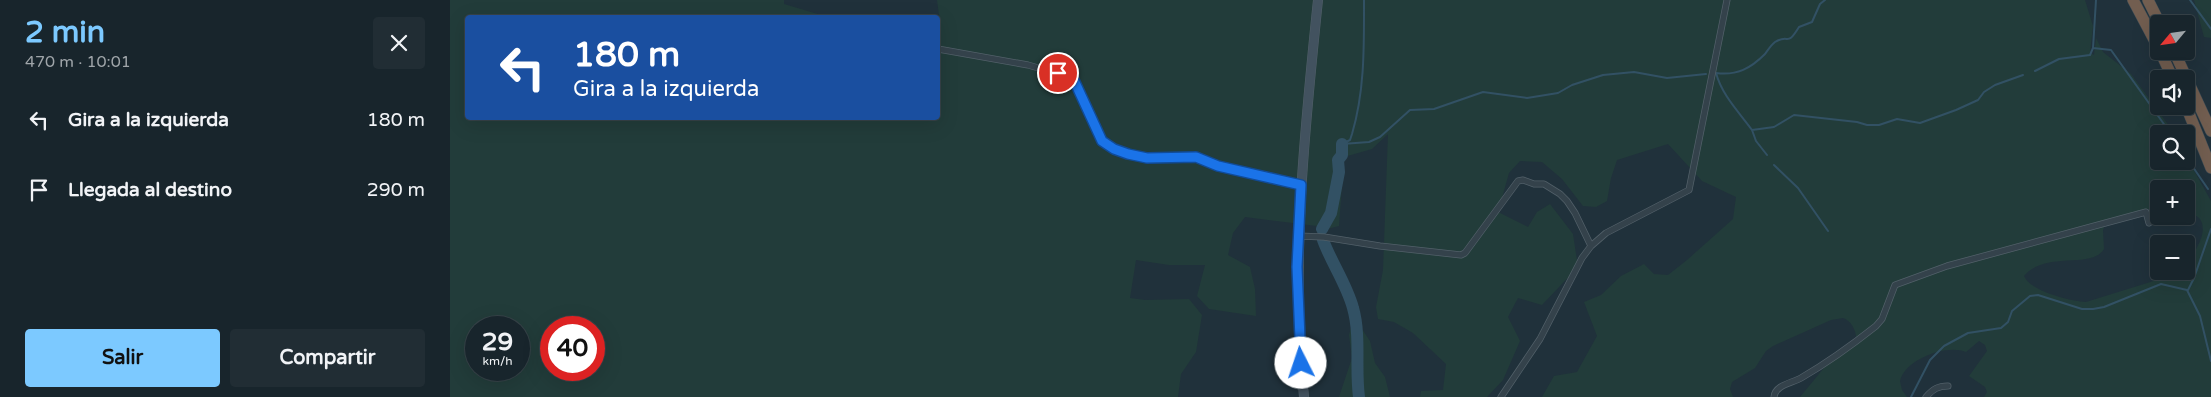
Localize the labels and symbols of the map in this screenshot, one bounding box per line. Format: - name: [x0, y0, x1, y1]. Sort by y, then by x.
- north arrow: [2150, 15, 2195, 60]
- pin: [1037, 52, 1079, 94]
- speed limit sign: 40: [540, 316, 605, 381]
- position arrow: [1274, 336, 1326, 388]

